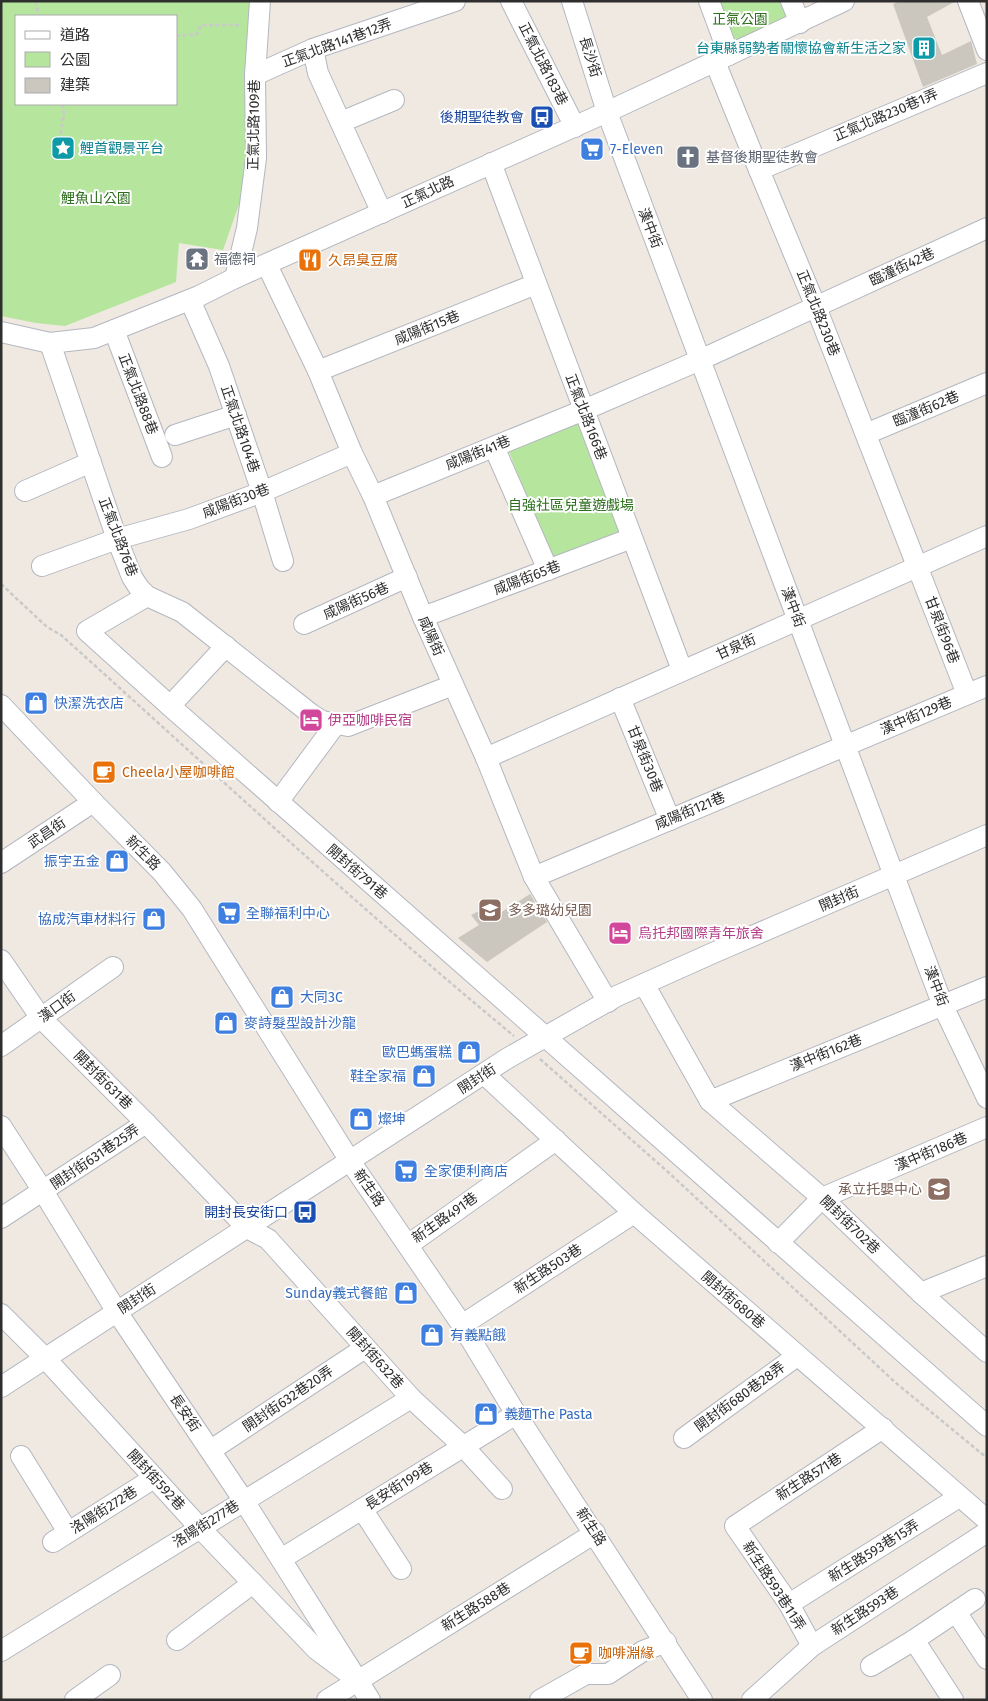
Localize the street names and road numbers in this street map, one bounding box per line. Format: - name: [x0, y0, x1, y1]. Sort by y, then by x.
- street label: 正氣北路141巷12弄: [280, 15, 394, 71]
- street label: 正氣北路183巷: [515, 20, 571, 108]
- street label: 長沙街: [576, 34, 604, 80]
- street label: 正氣北路109巷: [245, 79, 263, 171]
- street label: 正氣北路230巷1弄: [831, 85, 941, 145]
- street label: 正氣北路: [399, 172, 457, 212]
- street label: 漢中街: [635, 205, 665, 251]
- street label: 臨潼街42巷: [867, 244, 937, 290]
- street label: 正氣北路230巷: [793, 267, 843, 359]
- street label: 咸陽街15巷: [392, 307, 462, 349]
- street label: 正氣北路88巷: [115, 351, 161, 437]
- street label: 正氣北路166巷: [562, 371, 610, 463]
- street label: 正氣北路104巷: [217, 383, 263, 475]
- street label: 臨潼街62巷: [890, 387, 962, 431]
- street label: 咸陽街41巷: [443, 432, 513, 474]
- street label: 咸陽街30巷: [200, 480, 272, 522]
- street label: 正氣北路76巷: [95, 495, 141, 579]
- street label: 咸陽街65巷: [491, 557, 563, 599]
- street label: 咸陽街56巷: [320, 579, 392, 623]
- street label: 漢中街: [778, 584, 808, 630]
- street label: 甘泉街96巷: [921, 594, 963, 666]
- street label: 咸陽街: [415, 613, 447, 659]
- street label: 甘泉街: [713, 631, 759, 663]
- street label: 漢中街129巷: [878, 693, 954, 739]
- street label: 甘泉街30巷: [624, 723, 666, 795]
- street label: 咸陽街121巷: [652, 789, 728, 833]
- street label: 武昌街: [25, 814, 69, 852]
- street label: 新生路: [122, 832, 164, 874]
- street label: 開封街791巷: [323, 841, 391, 903]
- street label: 開封街: [816, 883, 862, 915]
- street label: 漢中街: [921, 963, 951, 1009]
- street label: 漢口街: [35, 988, 79, 1026]
- street label: 漢中街162巷: [787, 1031, 865, 1075]
- street label: 開封街631巷: [70, 1047, 136, 1113]
- street label: 開封街: [455, 1060, 499, 1098]
- street label: 開封街631巷25弄: [47, 1121, 143, 1193]
- street label: 漢中街186巷: [892, 1129, 970, 1175]
- street label: 新生路: [350, 1166, 388, 1210]
- street label: 新生路491巷: [409, 1189, 481, 1247]
- street label: 開封街702巷: [817, 1192, 883, 1258]
- street label: 新生路503巷: [511, 1241, 585, 1297]
- street label: 開封街680巷: [698, 1268, 768, 1332]
- street label: 開封街: [115, 1280, 159, 1318]
- street label: 開封街632巷: [343, 1324, 407, 1392]
- street label: 開封街680巷28弄: [691, 1358, 789, 1436]
- street label: 開封街632巷20弄: [239, 1362, 337, 1436]
- street label: 長安街: [166, 1391, 204, 1435]
- street label: 開封街592巷: [124, 1446, 188, 1514]
- street label: 新生路571巷: [773, 1450, 845, 1504]
- street label: 長安街199巷: [362, 1458, 436, 1514]
- street label: 洛陽街272巷: [67, 1483, 141, 1537]
- street label: 洛陽街277巷: [170, 1497, 242, 1551]
- street label: 新生路: [572, 1505, 610, 1549]
- street label: 新生路593巷15弄: [825, 1516, 923, 1586]
- street label: 新生路593巷11弄: [739, 1538, 809, 1634]
- street label: 新生路588巷: [438, 1579, 514, 1635]
- street label: 新生路593巷: [828, 1583, 902, 1639]

